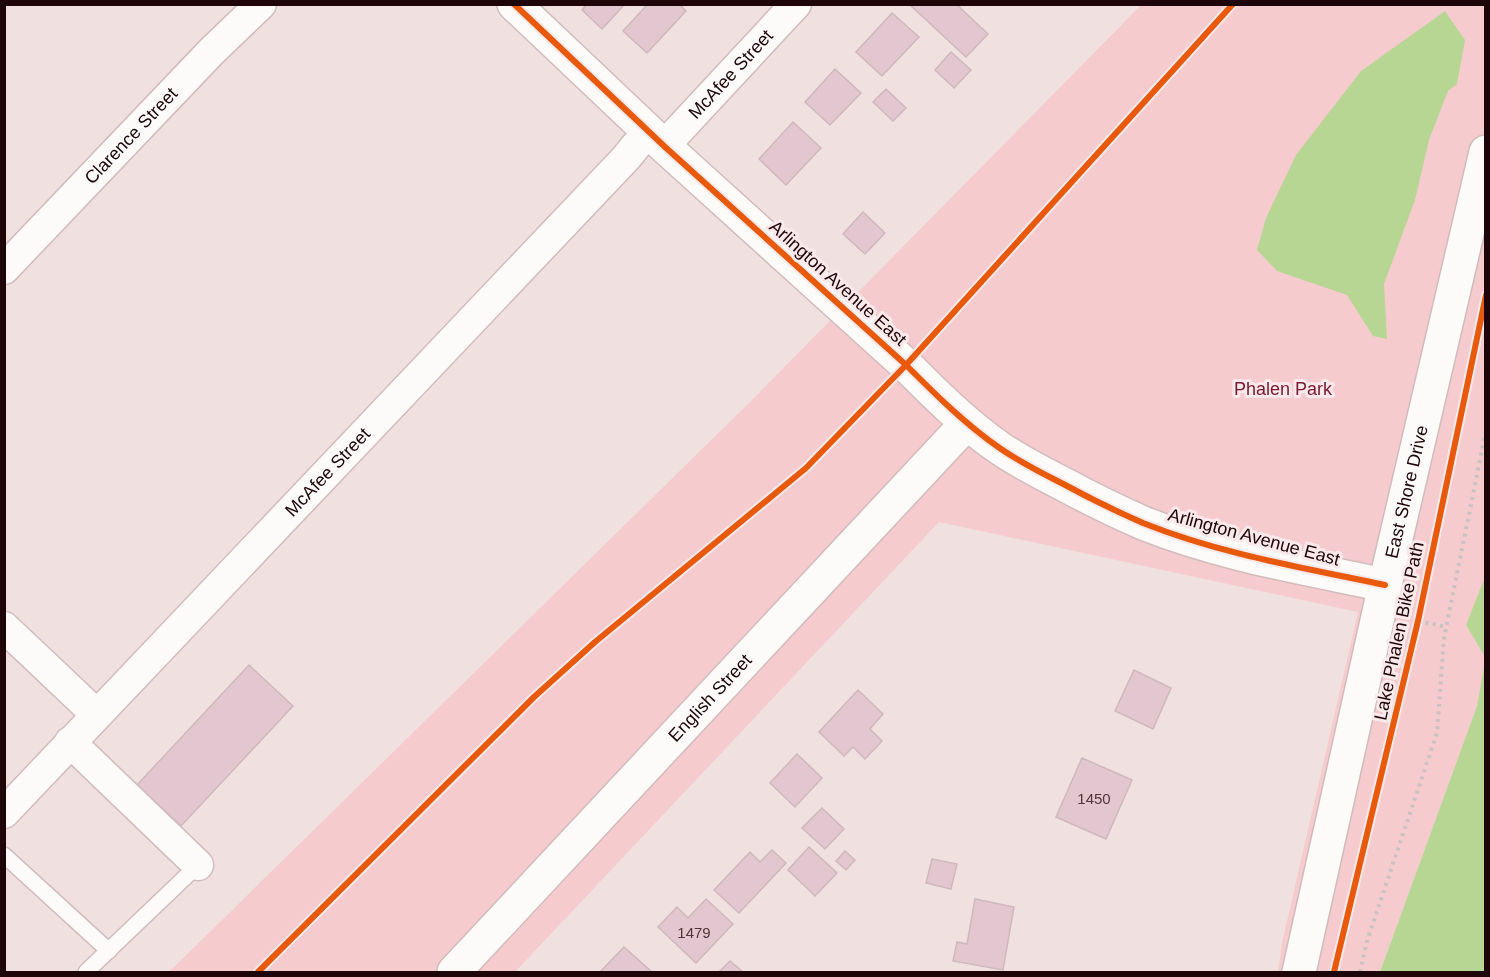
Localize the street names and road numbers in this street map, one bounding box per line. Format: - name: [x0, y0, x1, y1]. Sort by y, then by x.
- street label: McAfee Street: [685, 26, 777, 123]
- street label: Clarence Street: [81, 84, 181, 188]
- street label: Arlington Avenue East: [766, 216, 910, 350]
- street label: East Shore Drive: [1382, 423, 1432, 561]
- street label: McAfee Street: [281, 424, 374, 520]
- street label: Arlington Avenue East: [1166, 504, 1342, 570]
- street label: Lake Phalen Bike Path: [1370, 540, 1428, 722]
- street label: English Street: [664, 650, 756, 746]

